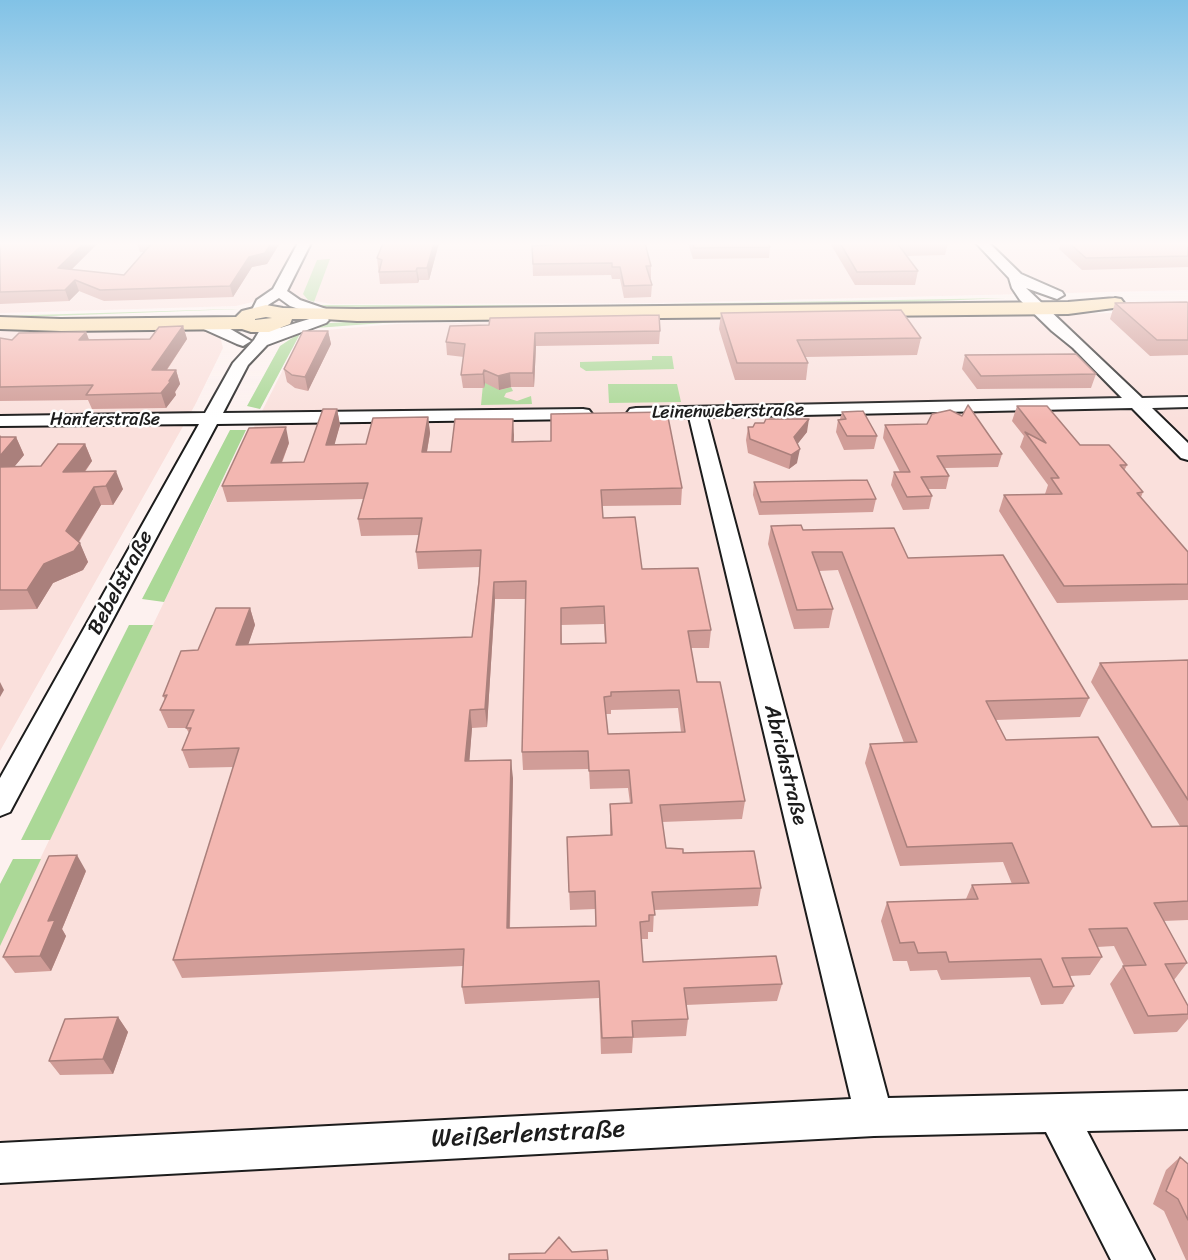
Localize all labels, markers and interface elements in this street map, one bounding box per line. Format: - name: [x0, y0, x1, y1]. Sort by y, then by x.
- street label: Leinenweberstraße: [652, 400, 804, 424]
- street label: Hanferstraße: [50, 409, 160, 431]
- street label: Bebelstraße: [83, 527, 159, 639]
- street label: Abrichstraße: [758, 702, 812, 828]
- street label: Weißerlenstraße: [430, 1114, 626, 1156]

